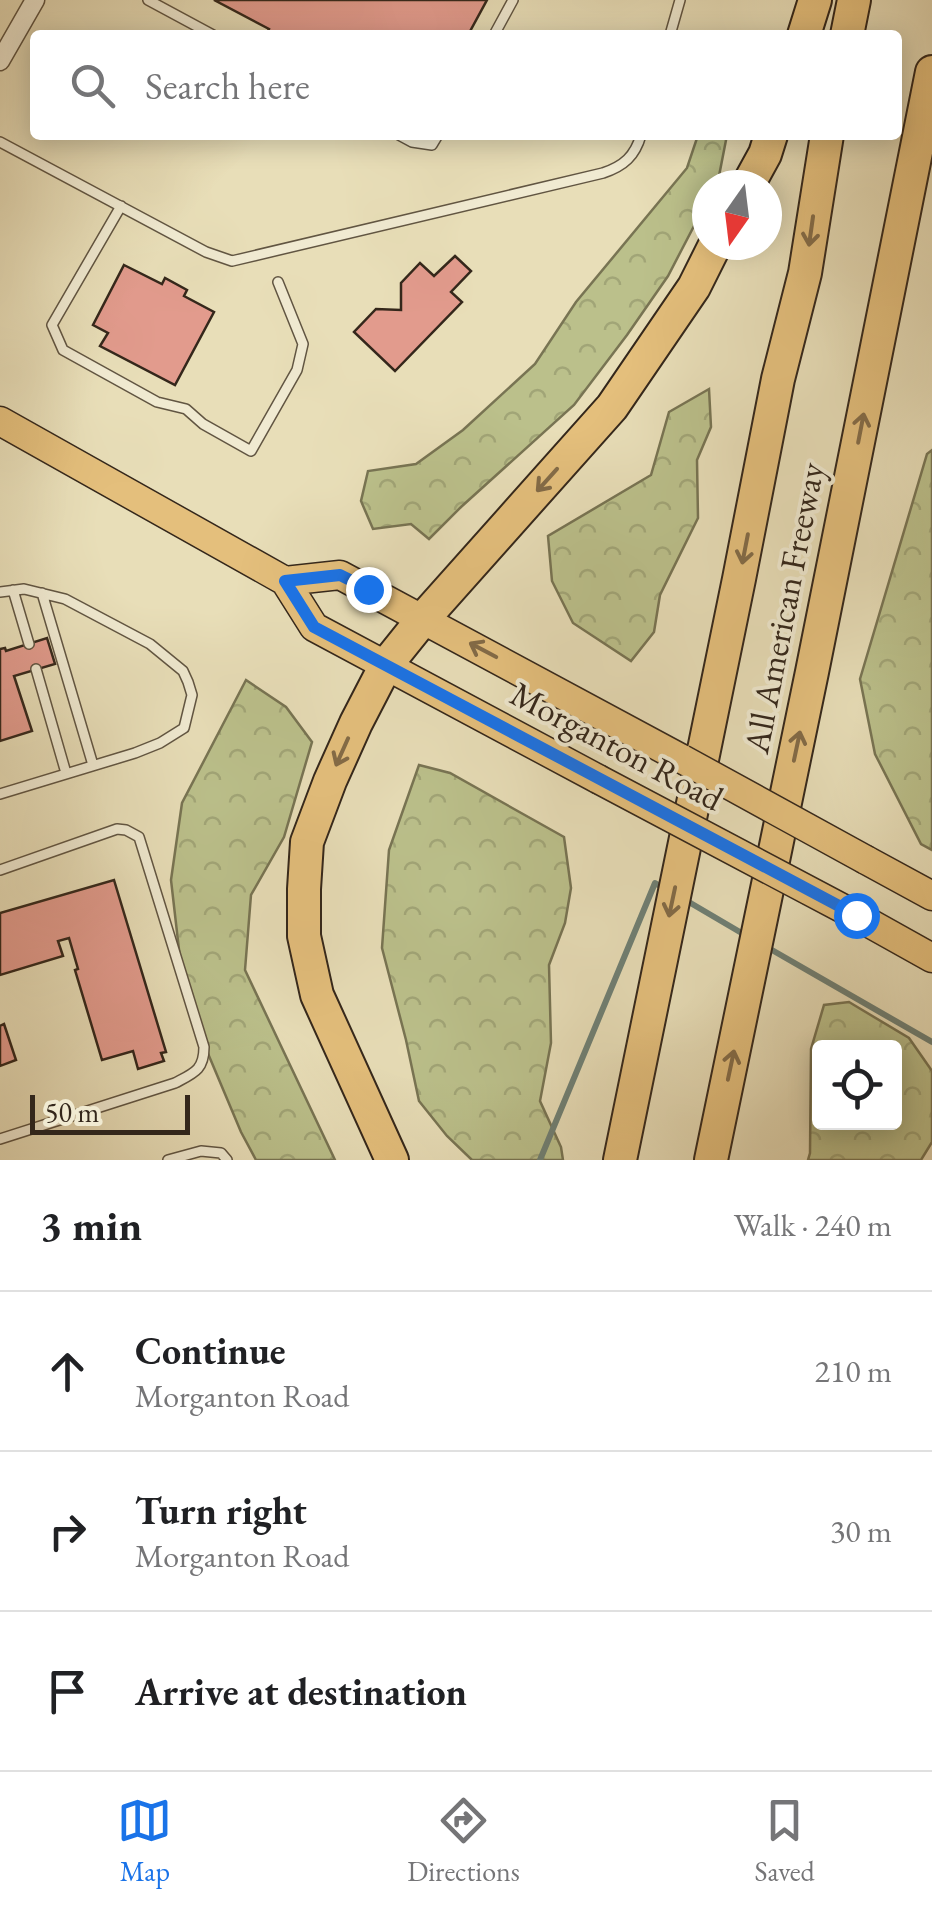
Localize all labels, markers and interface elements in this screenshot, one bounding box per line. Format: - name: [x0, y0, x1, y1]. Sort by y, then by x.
- search box: [30, 30, 902, 140]
- icon: search: [65, 58, 120, 113]
- text: Search here: [145, 61, 310, 110]
- north arrow: [692, 170, 782, 260]
- one-way arrow: [802, 215, 820, 247]
- one-way arrow: [852, 412, 871, 444]
- street label: All American Freeway: [733, 458, 834, 758]
- one-way arrow: [535, 467, 558, 492]
- one-way arrow: [735, 532, 754, 565]
- route end: [346, 567, 392, 613]
- one-way arrow: [468, 640, 498, 660]
- street label: Morganton Road: [503, 671, 732, 821]
- one-way arrow: [789, 731, 807, 763]
- one-way arrow: [332, 736, 350, 767]
- one-way arrow: [662, 885, 681, 917]
- route start: [834, 893, 880, 939]
- map controls: [812, 1040, 902, 1130]
- button: locate: [812, 1040, 902, 1130]
- one-way arrow: [723, 1049, 742, 1081]
- scale bar: [30, 1090, 190, 1134]
- text: 50 m: [45, 1094, 99, 1130]
- text: 3 min: [40, 1198, 142, 1253]
- text: Walk · 240 m: [734, 1204, 892, 1246]
- text: Continue: [135, 1326, 286, 1375]
- icon: ahead: [40, 1344, 95, 1399]
- text: 210 m: [815, 1350, 892, 1392]
- text: Morganton Road: [135, 1375, 349, 1417]
- text: Turn right: [135, 1486, 307, 1535]
- icon: right: [40, 1504, 95, 1559]
- text: 30 m: [830, 1510, 892, 1552]
- text: Morganton Road: [135, 1535, 349, 1577]
- icon: arrive: [40, 1664, 95, 1719]
- text: Arrive at destination: [135, 1667, 467, 1716]
- tab: Map: [117, 1793, 172, 1889]
- tab: Directions: [407, 1793, 520, 1889]
- tab: Saved: [755, 1793, 815, 1889]

